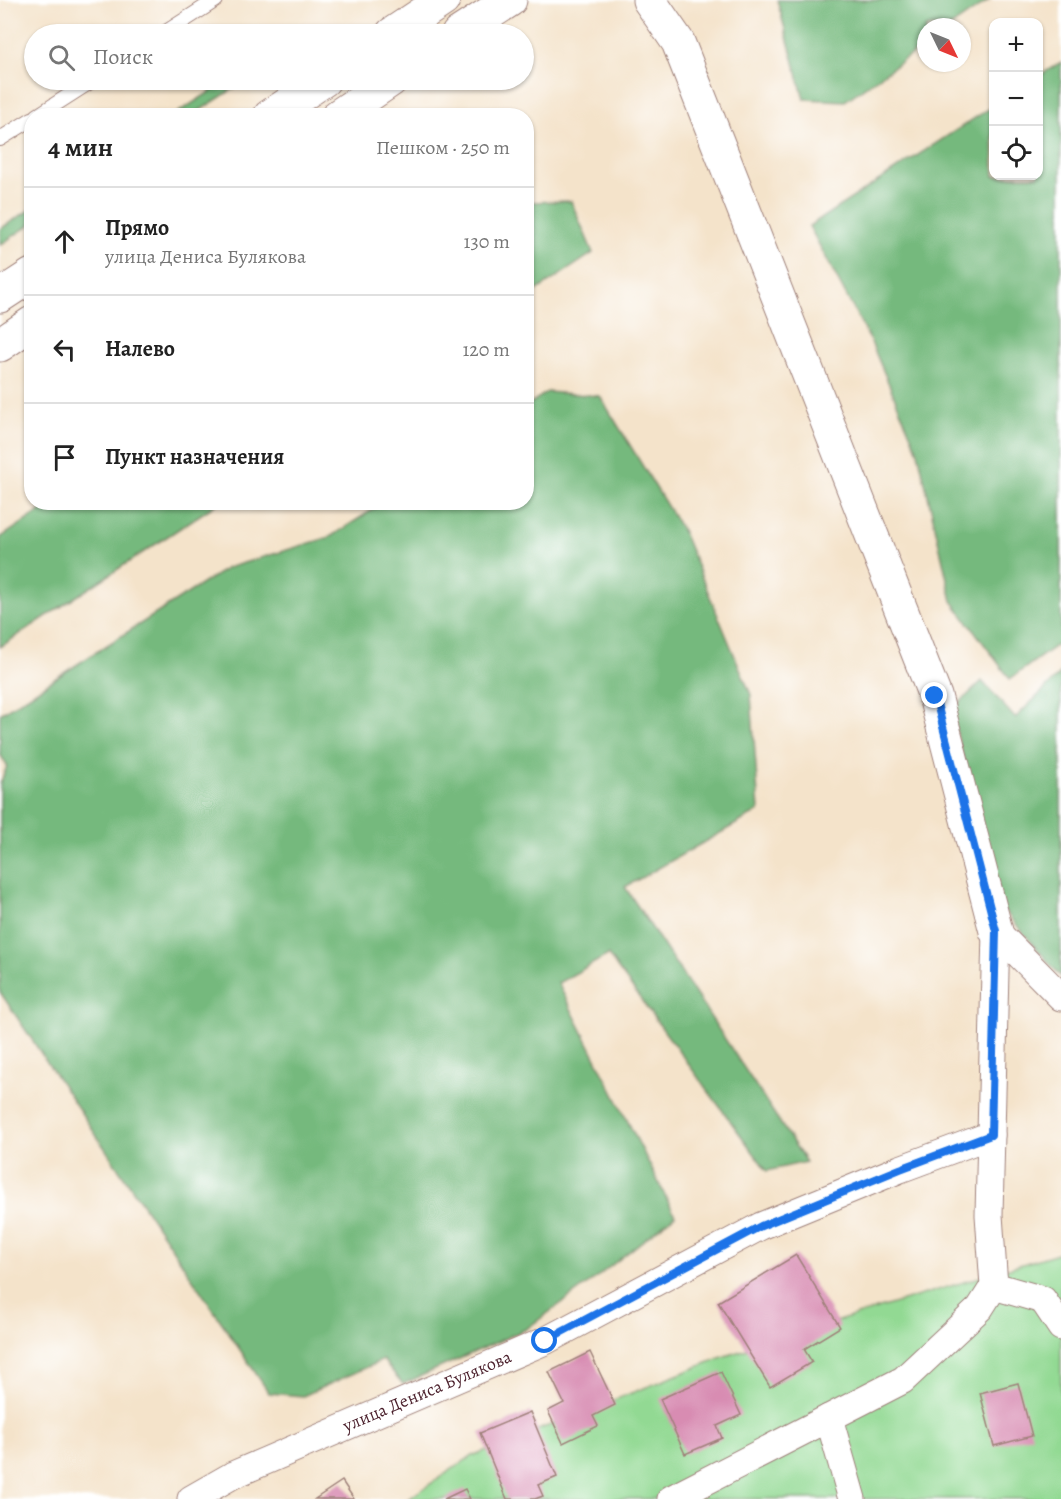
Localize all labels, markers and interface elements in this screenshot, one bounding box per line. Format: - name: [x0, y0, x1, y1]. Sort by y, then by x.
- north arrow: [917, 18, 971, 72]
- map controls: [989, 18, 1043, 180]
- button: +: [989, 18, 1043, 72]
- search box: [24, 24, 534, 90]
- icon: search: [45, 41, 78, 74]
- text: Поиск: [93, 42, 153, 72]
- button: −: [989, 72, 1043, 126]
- button: locate: [989, 126, 1043, 180]
- text: 4 мин: [48, 130, 113, 165]
- text: Пешком · 250 m: [376, 134, 510, 161]
- text: Прямо: [105, 213, 169, 243]
- icon: ahead: [48, 225, 81, 258]
- text: 130 m: [464, 228, 510, 255]
- text: улица Дениса Булякова: [105, 243, 306, 270]
- icon: left: [48, 333, 81, 366]
- text: Налево: [105, 334, 175, 364]
- text: 120 m: [462, 336, 510, 363]
- icon: arrive: [48, 441, 81, 474]
- text: Пункт назначения: [105, 442, 284, 472]
- route end: [921, 682, 947, 708]
- route start: [531, 1327, 557, 1353]
- street label: улица Дениса Булякова: [338, 1344, 516, 1438]

